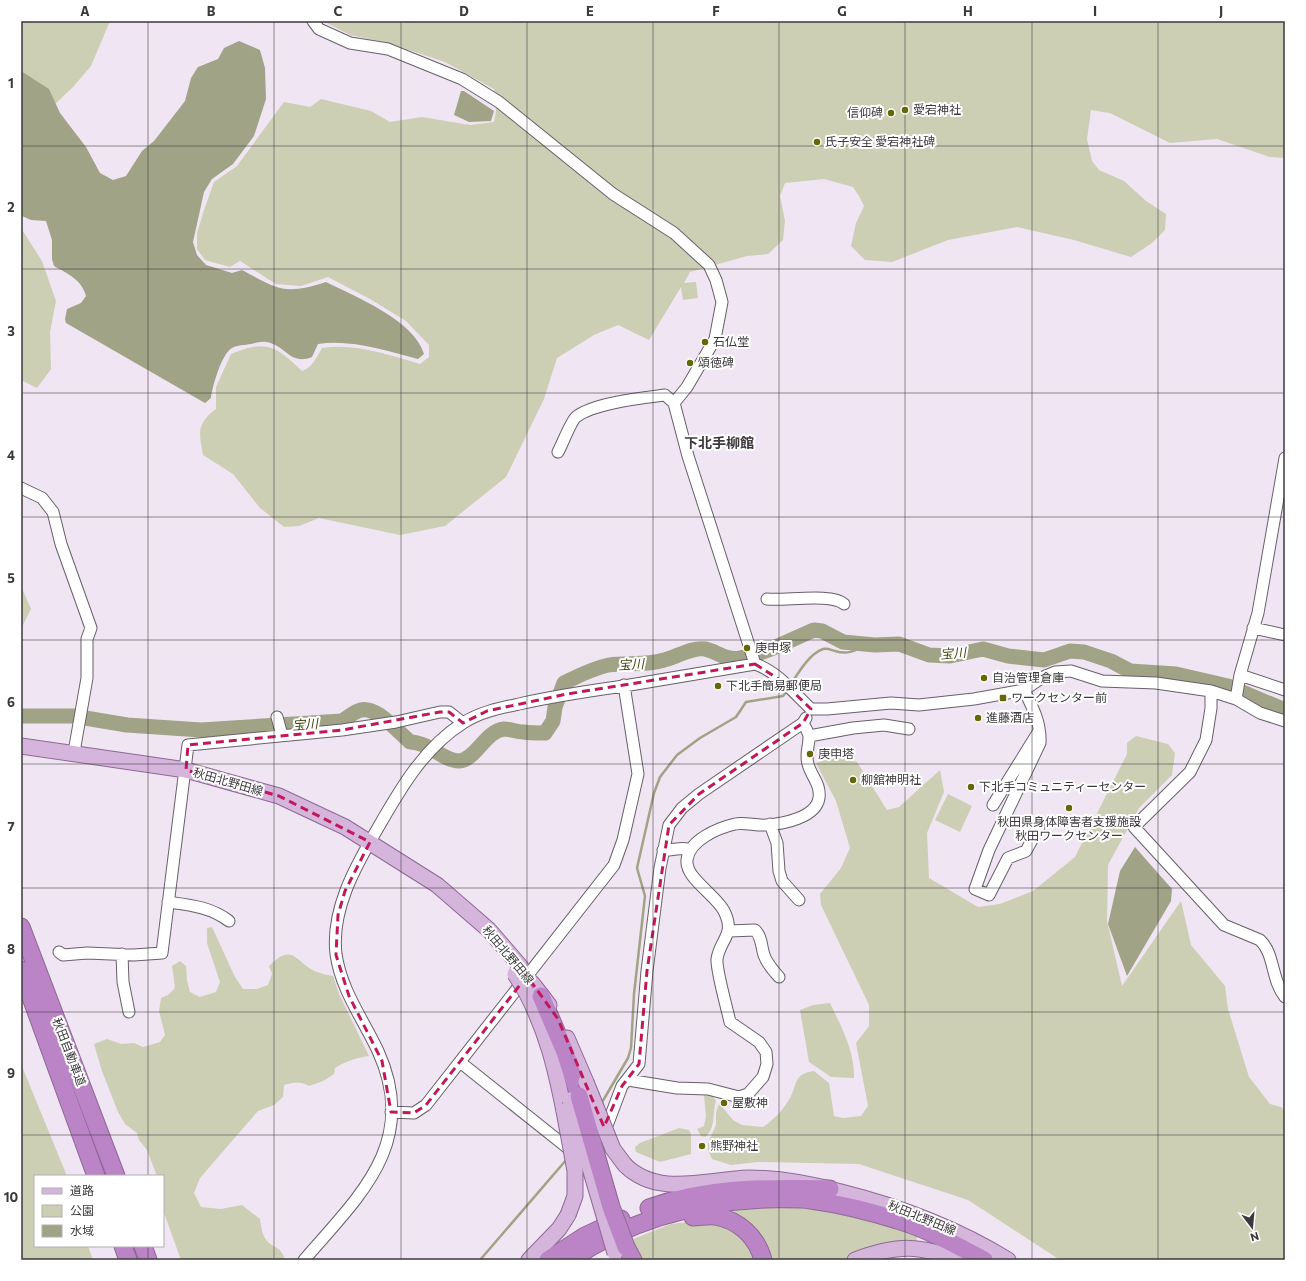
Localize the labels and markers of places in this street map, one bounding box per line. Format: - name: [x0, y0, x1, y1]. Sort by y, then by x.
- place label: 愛宕神社: [913, 102, 961, 116]
- place label: 信仰碑: [847, 105, 883, 119]
- marker: 愛宕神社: [900, 105, 910, 115]
- marker: 信仰碑: [886, 108, 896, 118]
- place label: 氏子安全 愛宕神社碑: [825, 134, 935, 148]
- marker: 氏子安全 愛宕神社碑: [812, 137, 822, 147]
- place label: 石仏堂: [713, 334, 749, 348]
- marker: 石仏堂: [700, 337, 710, 347]
- place label: 頌徳碑: [698, 355, 734, 369]
- marker: 頌徳碑: [685, 358, 695, 368]
- place label: 庚申塚: [755, 640, 791, 654]
- marker: 庚申塚: [742, 643, 752, 653]
- place label: 自治管理倉庫: [992, 670, 1064, 684]
- marker: 自治管理倉庫: [979, 673, 989, 683]
- place label: 下北手簡易郵便局: [726, 678, 822, 692]
- marker: 下北手簡易郵便局: [713, 681, 723, 691]
- place label: ワークセンター前: [1011, 690, 1107, 704]
- marker: ワークセンター前: [998, 693, 1008, 703]
- place label: 進藤酒店: [986, 710, 1034, 724]
- marker: 進藤酒店: [973, 713, 983, 723]
- place label: 庚申塔: [818, 746, 854, 760]
- marker: 庚申塔: [805, 749, 815, 759]
- place label: 柳舘神明社: [861, 772, 921, 786]
- marker: 柳舘神明社: [848, 775, 858, 785]
- place label: 下北手コミュニティーセンター: [979, 779, 1146, 793]
- marker: 下北手コミュニティーセンター: [966, 782, 976, 792]
- marker: 秋田県身体障害者支援施設 秋田ワークセンター: [1064, 803, 1074, 813]
- place label: 秋田県身体障害者支援施設 秋田ワークセンター: [997, 814, 1141, 842]
- place label: 屋敷神: [732, 1095, 768, 1109]
- marker: 屋敷神: [719, 1098, 729, 1108]
- place label: 熊野神社: [710, 1138, 758, 1152]
- marker: 熊野神社: [697, 1141, 707, 1151]

